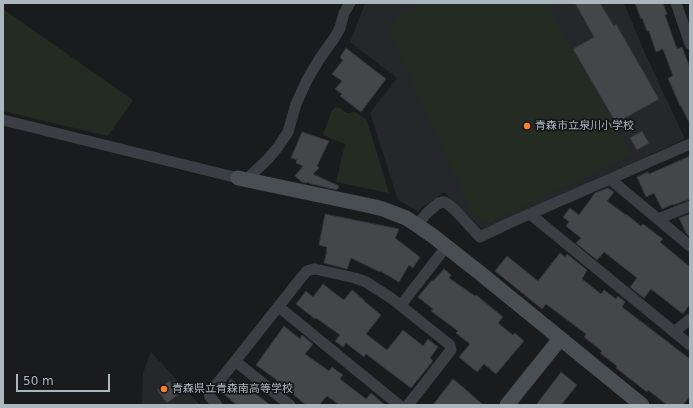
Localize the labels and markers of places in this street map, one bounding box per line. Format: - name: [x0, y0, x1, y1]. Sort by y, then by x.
- place label: 青森市立泉川小学校: [535, 119, 634, 133]
- marker: 青森市立泉川小学校: [522, 121, 532, 131]
- place label: 青森県立青森南高等学校: [172, 382, 293, 396]
- marker: 青森県立青森南高等学校: [159, 384, 169, 394]

